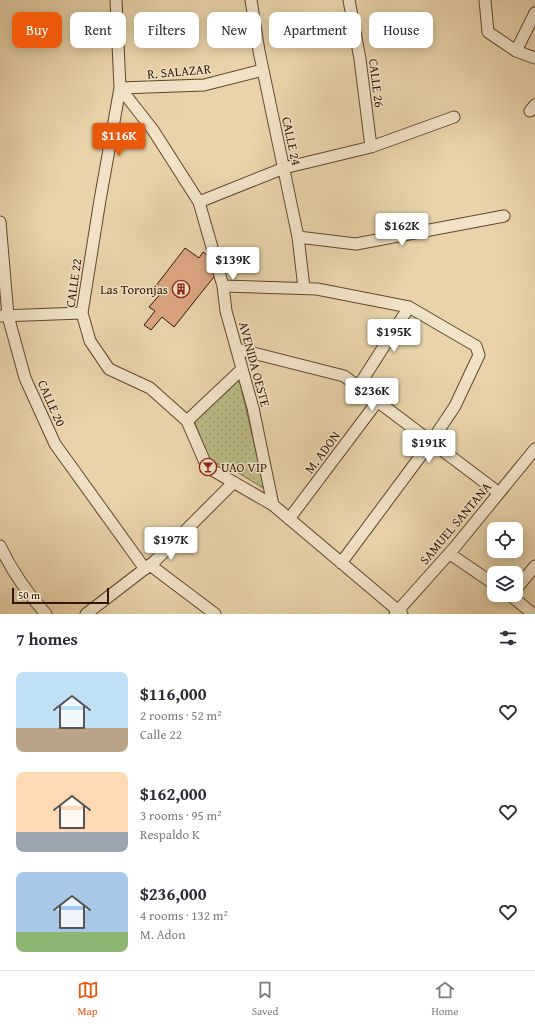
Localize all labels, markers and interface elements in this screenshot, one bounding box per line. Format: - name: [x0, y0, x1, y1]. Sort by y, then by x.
- chip: Buy: [12, 12, 62, 48]
- chip: Rent: [70, 12, 126, 48]
- chip: Filters: [134, 12, 199, 48]
- chip: New: [207, 12, 261, 48]
- chip: Apartment: [269, 12, 361, 48]
- chip: House: [369, 12, 433, 48]
- street label: CALLE 26: [364, 57, 389, 109]
- street label: R. SALAZAR: [146, 59, 212, 84]
- street label: CALLE 24: [277, 115, 306, 167]
- pin: $116K: [91, 123, 147, 157]
- text: $116K: [101, 126, 137, 145]
- pin: $162K: [374, 213, 430, 247]
- text: $162K: [384, 216, 420, 235]
- pin: $139K: [205, 247, 261, 281]
- text: $139K: [215, 250, 251, 269]
- street label: CALLE 22: [61, 257, 86, 309]
- building icon: Las Toronjas: [171, 279, 191, 299]
- place label: Las Toronjas: [100, 280, 168, 299]
- street label: AVENIDA OESTE: [234, 319, 275, 409]
- pin: $195K: [366, 319, 422, 353]
- text: $195K: [376, 322, 412, 341]
- street label: CALLE 20: [33, 377, 70, 430]
- pin: $236K: [344, 378, 400, 412]
- text: $236K: [354, 381, 390, 400]
- street label: M. ADON: [300, 427, 345, 478]
- pin: $191K: [401, 430, 457, 464]
- text: $191K: [411, 433, 447, 452]
- bar icon: UAO VIP: [198, 457, 218, 477]
- place label: UAO VIP: [221, 458, 267, 477]
- street label: SAMUEL SANTANA: [415, 478, 496, 569]
- map controls: [487, 522, 523, 602]
- button: locate: [487, 522, 523, 558]
- pin: $197K: [143, 527, 199, 561]
- text: $197K: [153, 530, 189, 549]
- button: layers: [487, 566, 523, 602]
- scale bar: [12, 586, 109, 605]
- text: 50 m: [18, 587, 40, 603]
- text: 7 homes: [16, 626, 78, 651]
- icon: filters: [497, 627, 519, 649]
- text: $116,000: [140, 681, 206, 706]
- icon: home: [48, 688, 96, 736]
- icon: heart: [497, 701, 519, 723]
- text: 2 rooms · 52 m²: [140, 706, 222, 725]
- text: Calle 22: [140, 725, 182, 744]
- text: $162,000: [140, 781, 206, 806]
- icon: home: [48, 788, 96, 836]
- icon: heart: [497, 801, 519, 823]
- text: 3 rooms · 95 m²: [140, 806, 222, 825]
- text: Respaldo K: [140, 825, 200, 844]
- text: $236,000: [140, 881, 206, 906]
- icon: home: [48, 888, 96, 936]
- icon: heart: [497, 901, 519, 923]
- text: 4 rooms · 132 m²: [140, 906, 228, 925]
- text: M. Adon: [140, 925, 185, 944]
- tab: Map: [77, 979, 99, 1019]
- tab: Saved: [252, 979, 278, 1019]
- tab: Home: [431, 979, 458, 1019]

